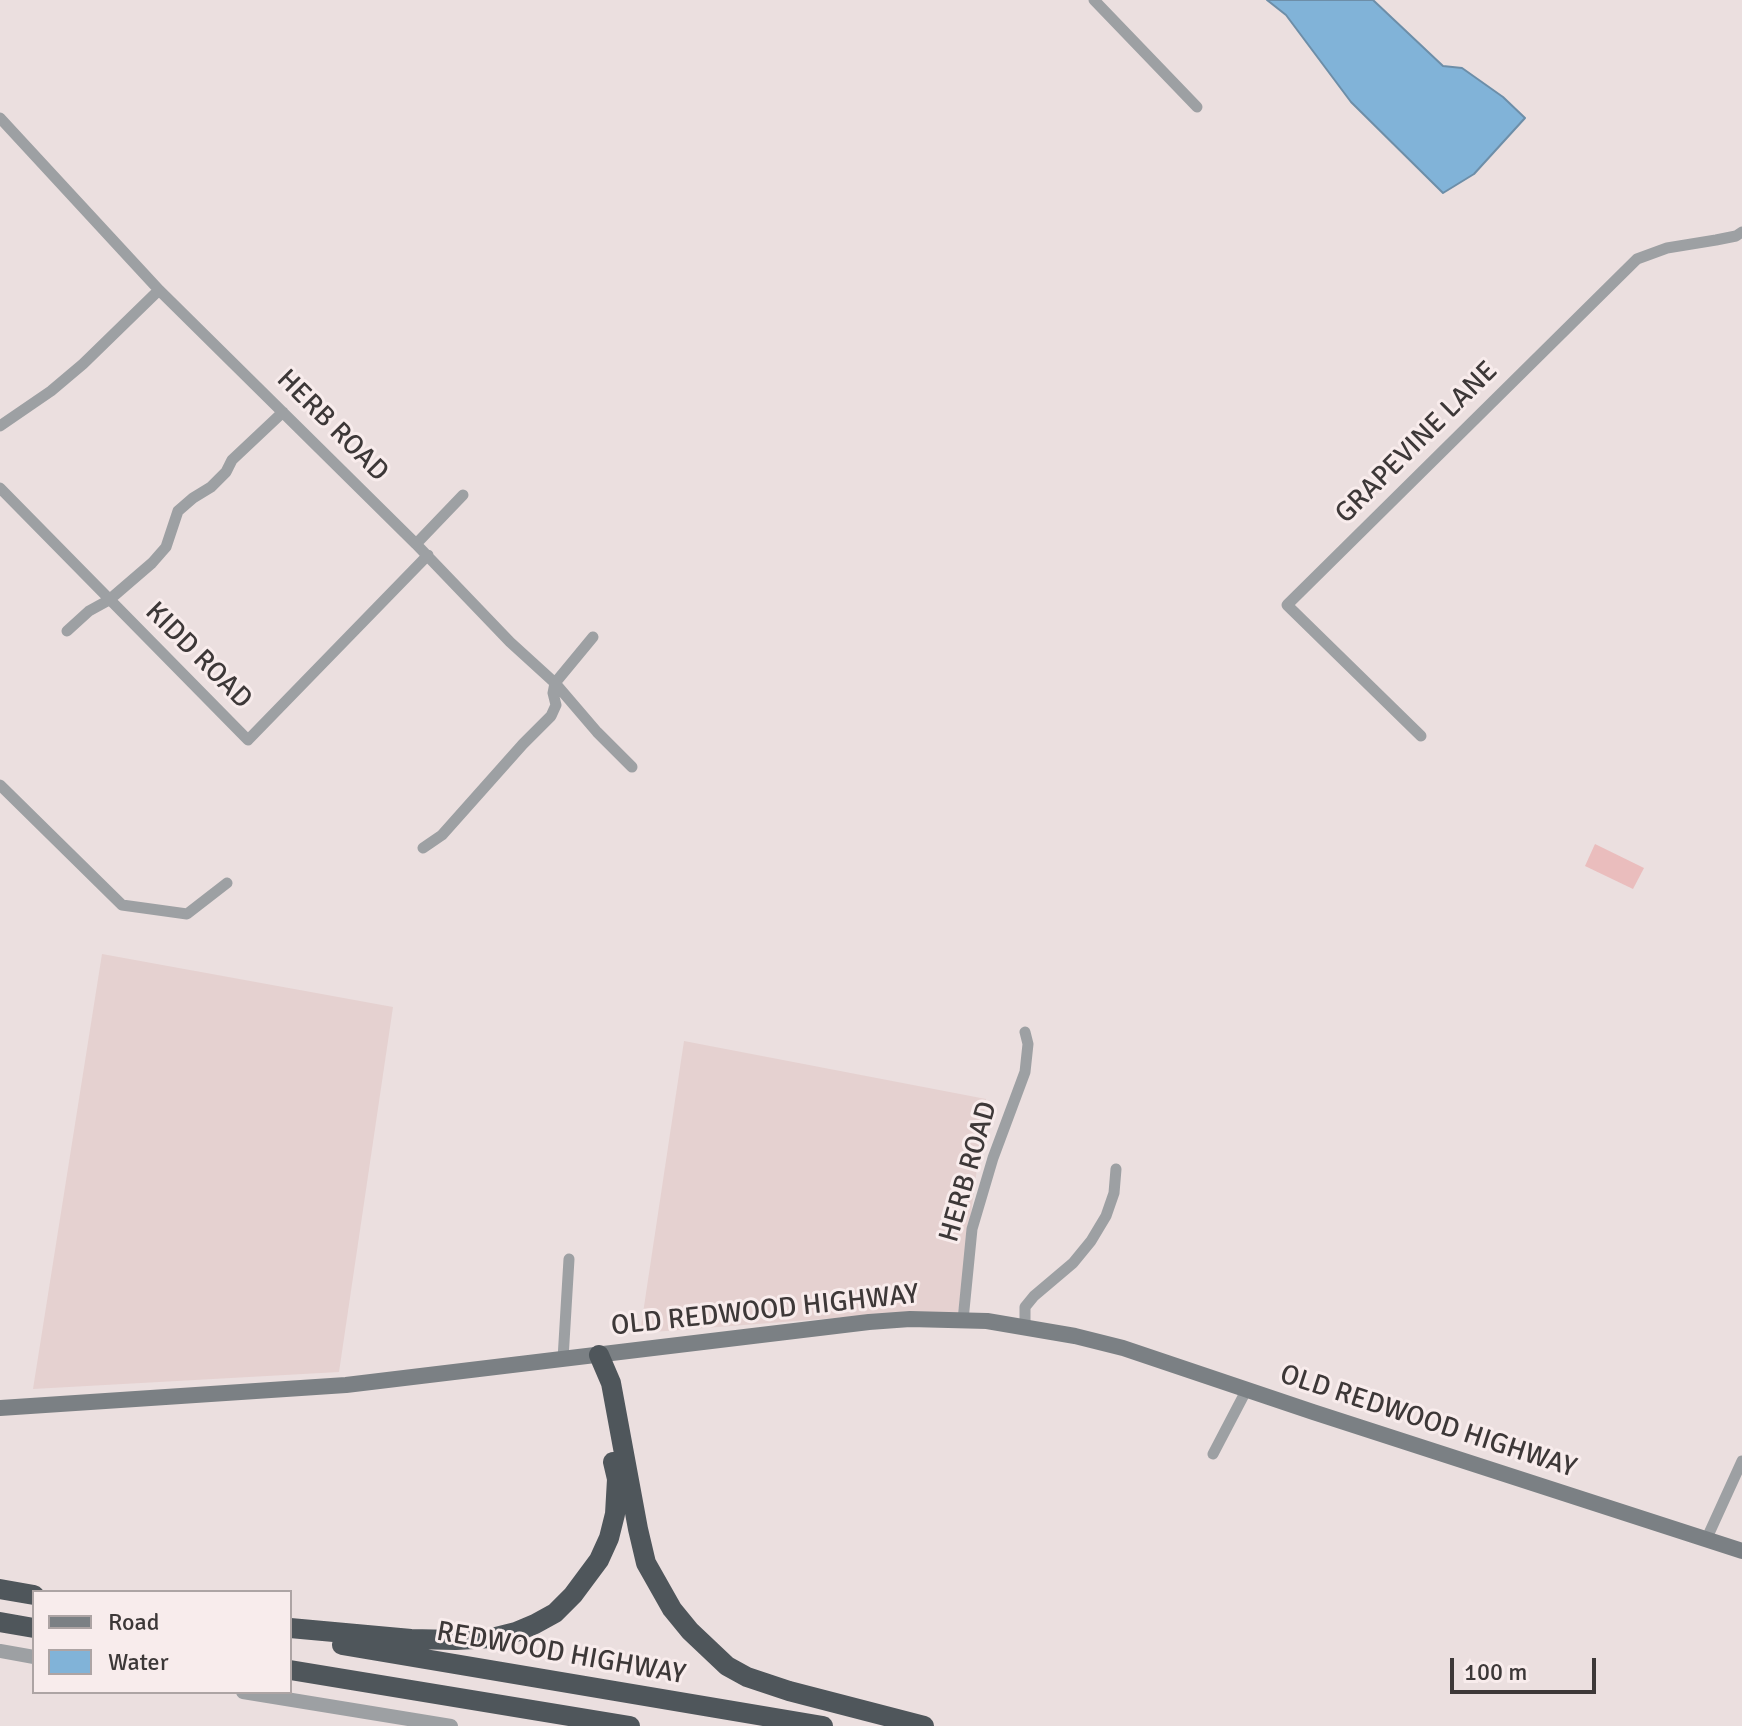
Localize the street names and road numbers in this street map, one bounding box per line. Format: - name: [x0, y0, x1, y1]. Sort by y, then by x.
- street label: GRAPEVINE LANE: [1329, 355, 1505, 531]
- street label: HERB ROAD: [269, 363, 395, 489]
- street label: KIDD ROAD: [138, 596, 258, 716]
- street label: HERB ROAD: [933, 1098, 1005, 1246]
- street label: OLD REDWOOD HIGHWAY: [609, 1278, 921, 1344]
- street label: OLD REDWOOD HIGHWAY: [1276, 1358, 1580, 1486]
- street label: REDWOOD HIGHWAY: [434, 1616, 688, 1692]

